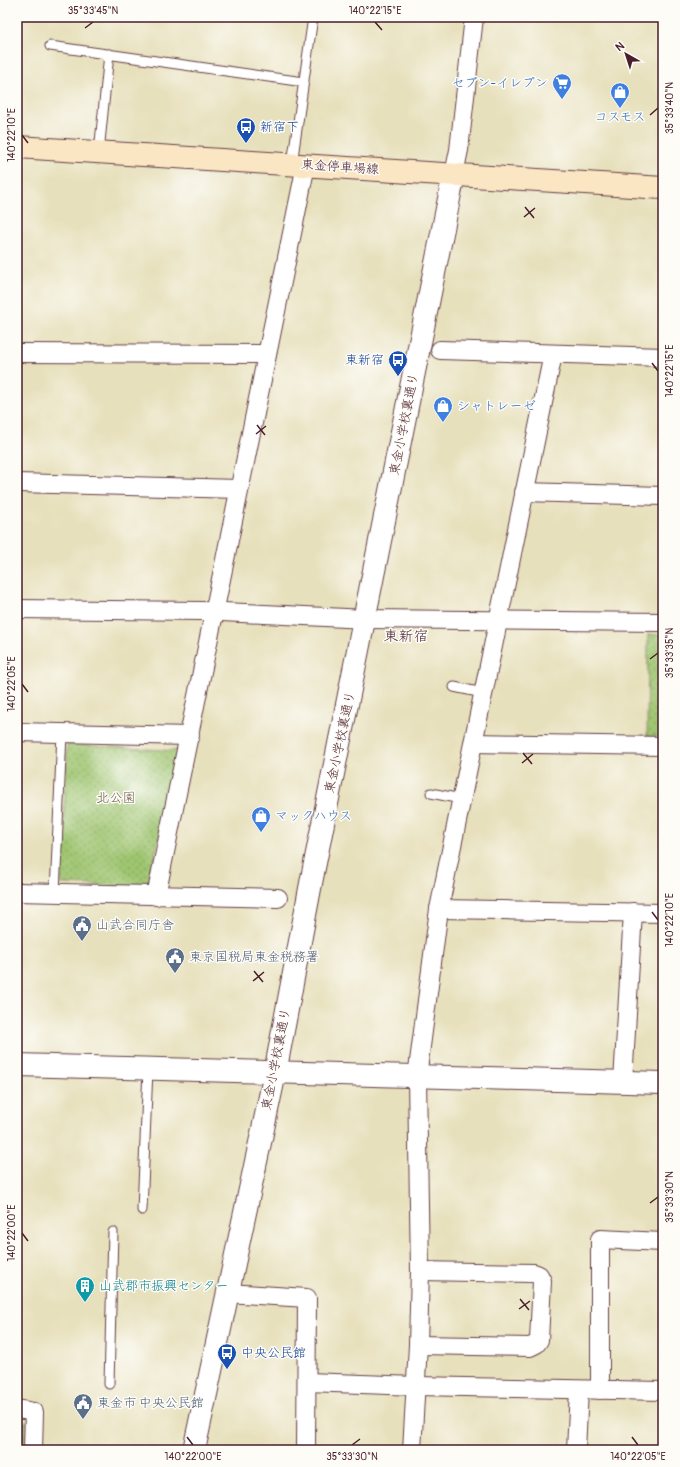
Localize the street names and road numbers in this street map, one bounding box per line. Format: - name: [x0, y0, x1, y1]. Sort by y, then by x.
- street label: 東金停車場線: [301, 156, 380, 178]
- street label: 東金小学校裏通り: [386, 371, 422, 477]
- street label: 東金小学校裏通り: [321, 689, 359, 795]
- street label: 東金小学校裏通り: [258, 1006, 294, 1112]

